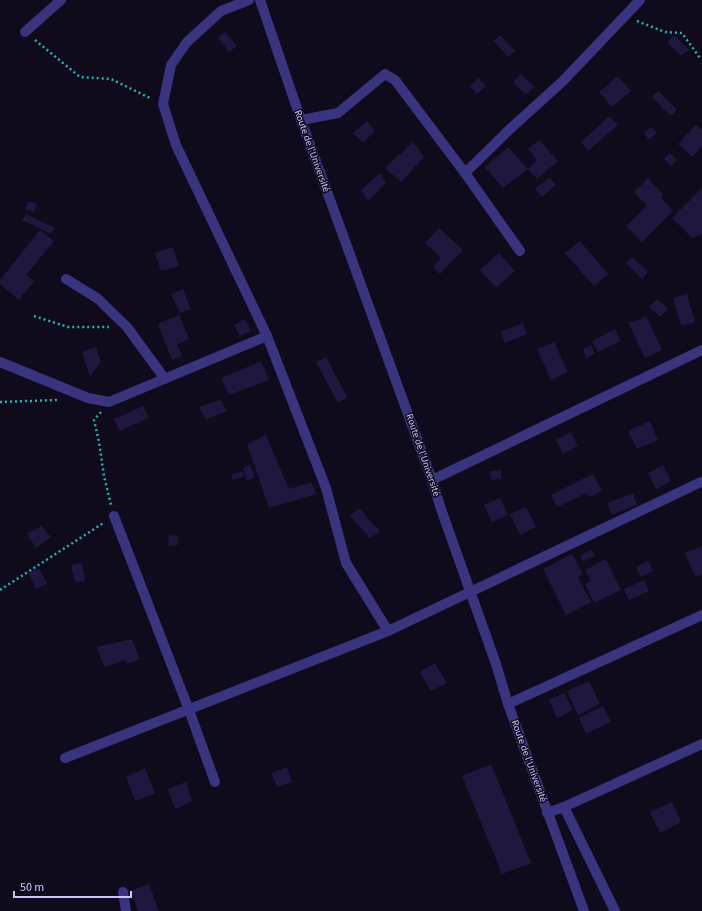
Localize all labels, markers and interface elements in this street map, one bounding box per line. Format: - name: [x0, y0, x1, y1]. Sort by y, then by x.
- street label: Route de l'Université: [291, 108, 333, 194]
- street label: Route de l'Université: [402, 412, 444, 498]
- street label: Route de l'Université: [508, 718, 550, 804]
- scale bar: [14, 873, 131, 899]
- text: 50 m: [20, 879, 44, 896]

